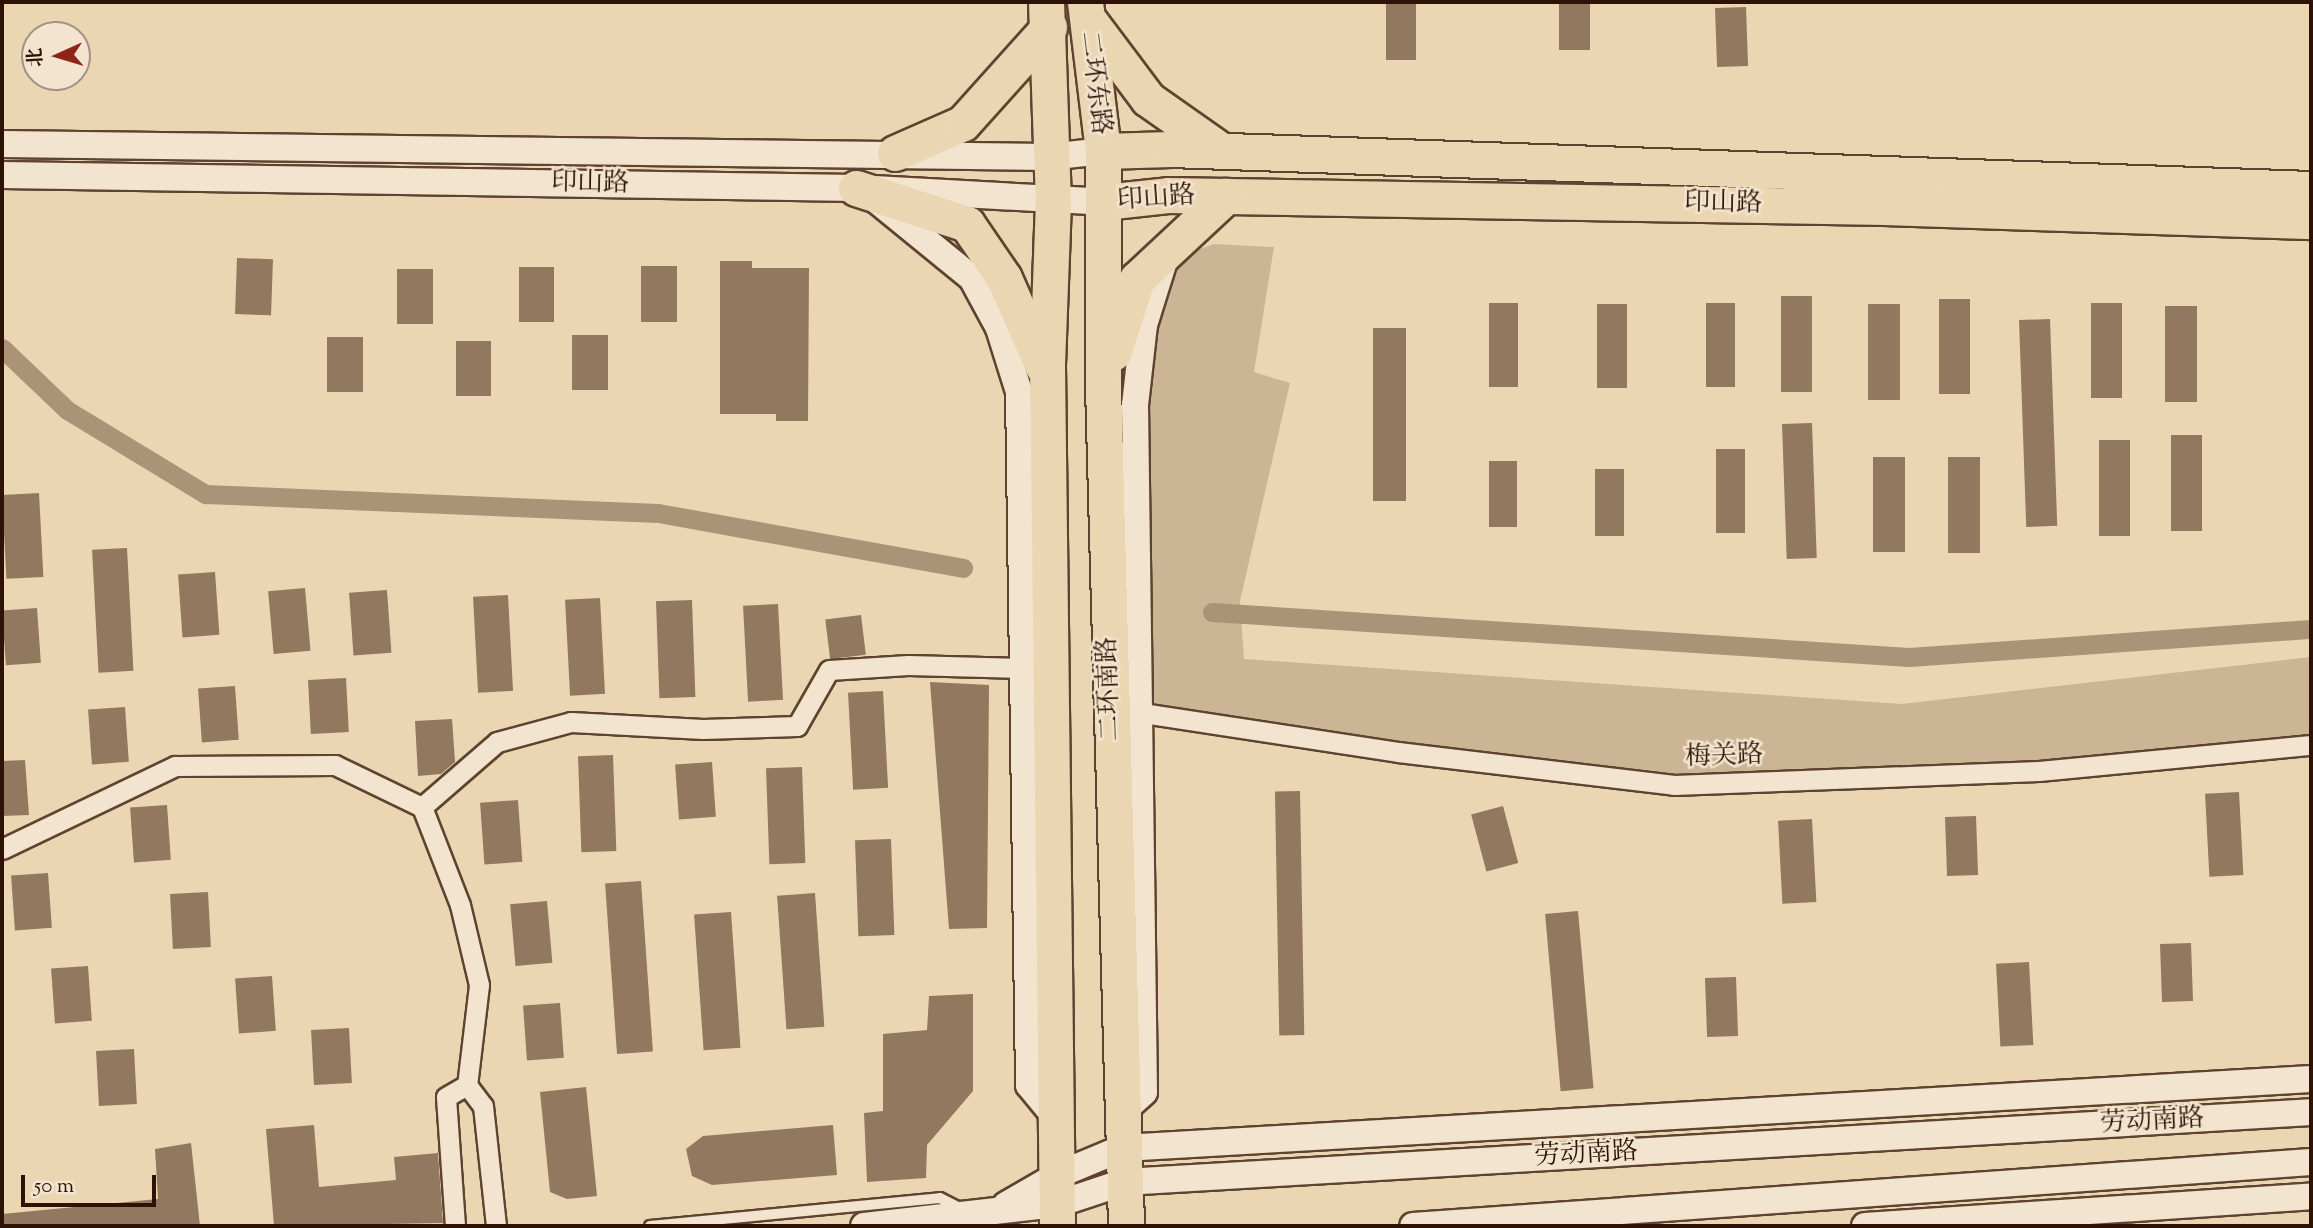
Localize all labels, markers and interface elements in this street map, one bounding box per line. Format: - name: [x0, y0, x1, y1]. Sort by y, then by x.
- north arrow: [21, 21, 91, 91]
- street label: 二环东路: [1072, 29, 1116, 137]
- text: 北: [22, 47, 51, 68]
- street label: 印山路: [551, 168, 629, 200]
- street label: 印山路: [1116, 181, 1196, 217]
- street label: 印山路: [1684, 188, 1762, 220]
- street label: 二环南路: [1093, 636, 1127, 742]
- street label: 梅关路: [1684, 740, 1764, 774]
- street label: 劳动南路: [2099, 1104, 2205, 1140]
- street label: 劳动南路: [1533, 1137, 1639, 1173]
- scale bar: [24, 1162, 159, 1206]
- text: 50 m: [34, 1172, 74, 1202]

